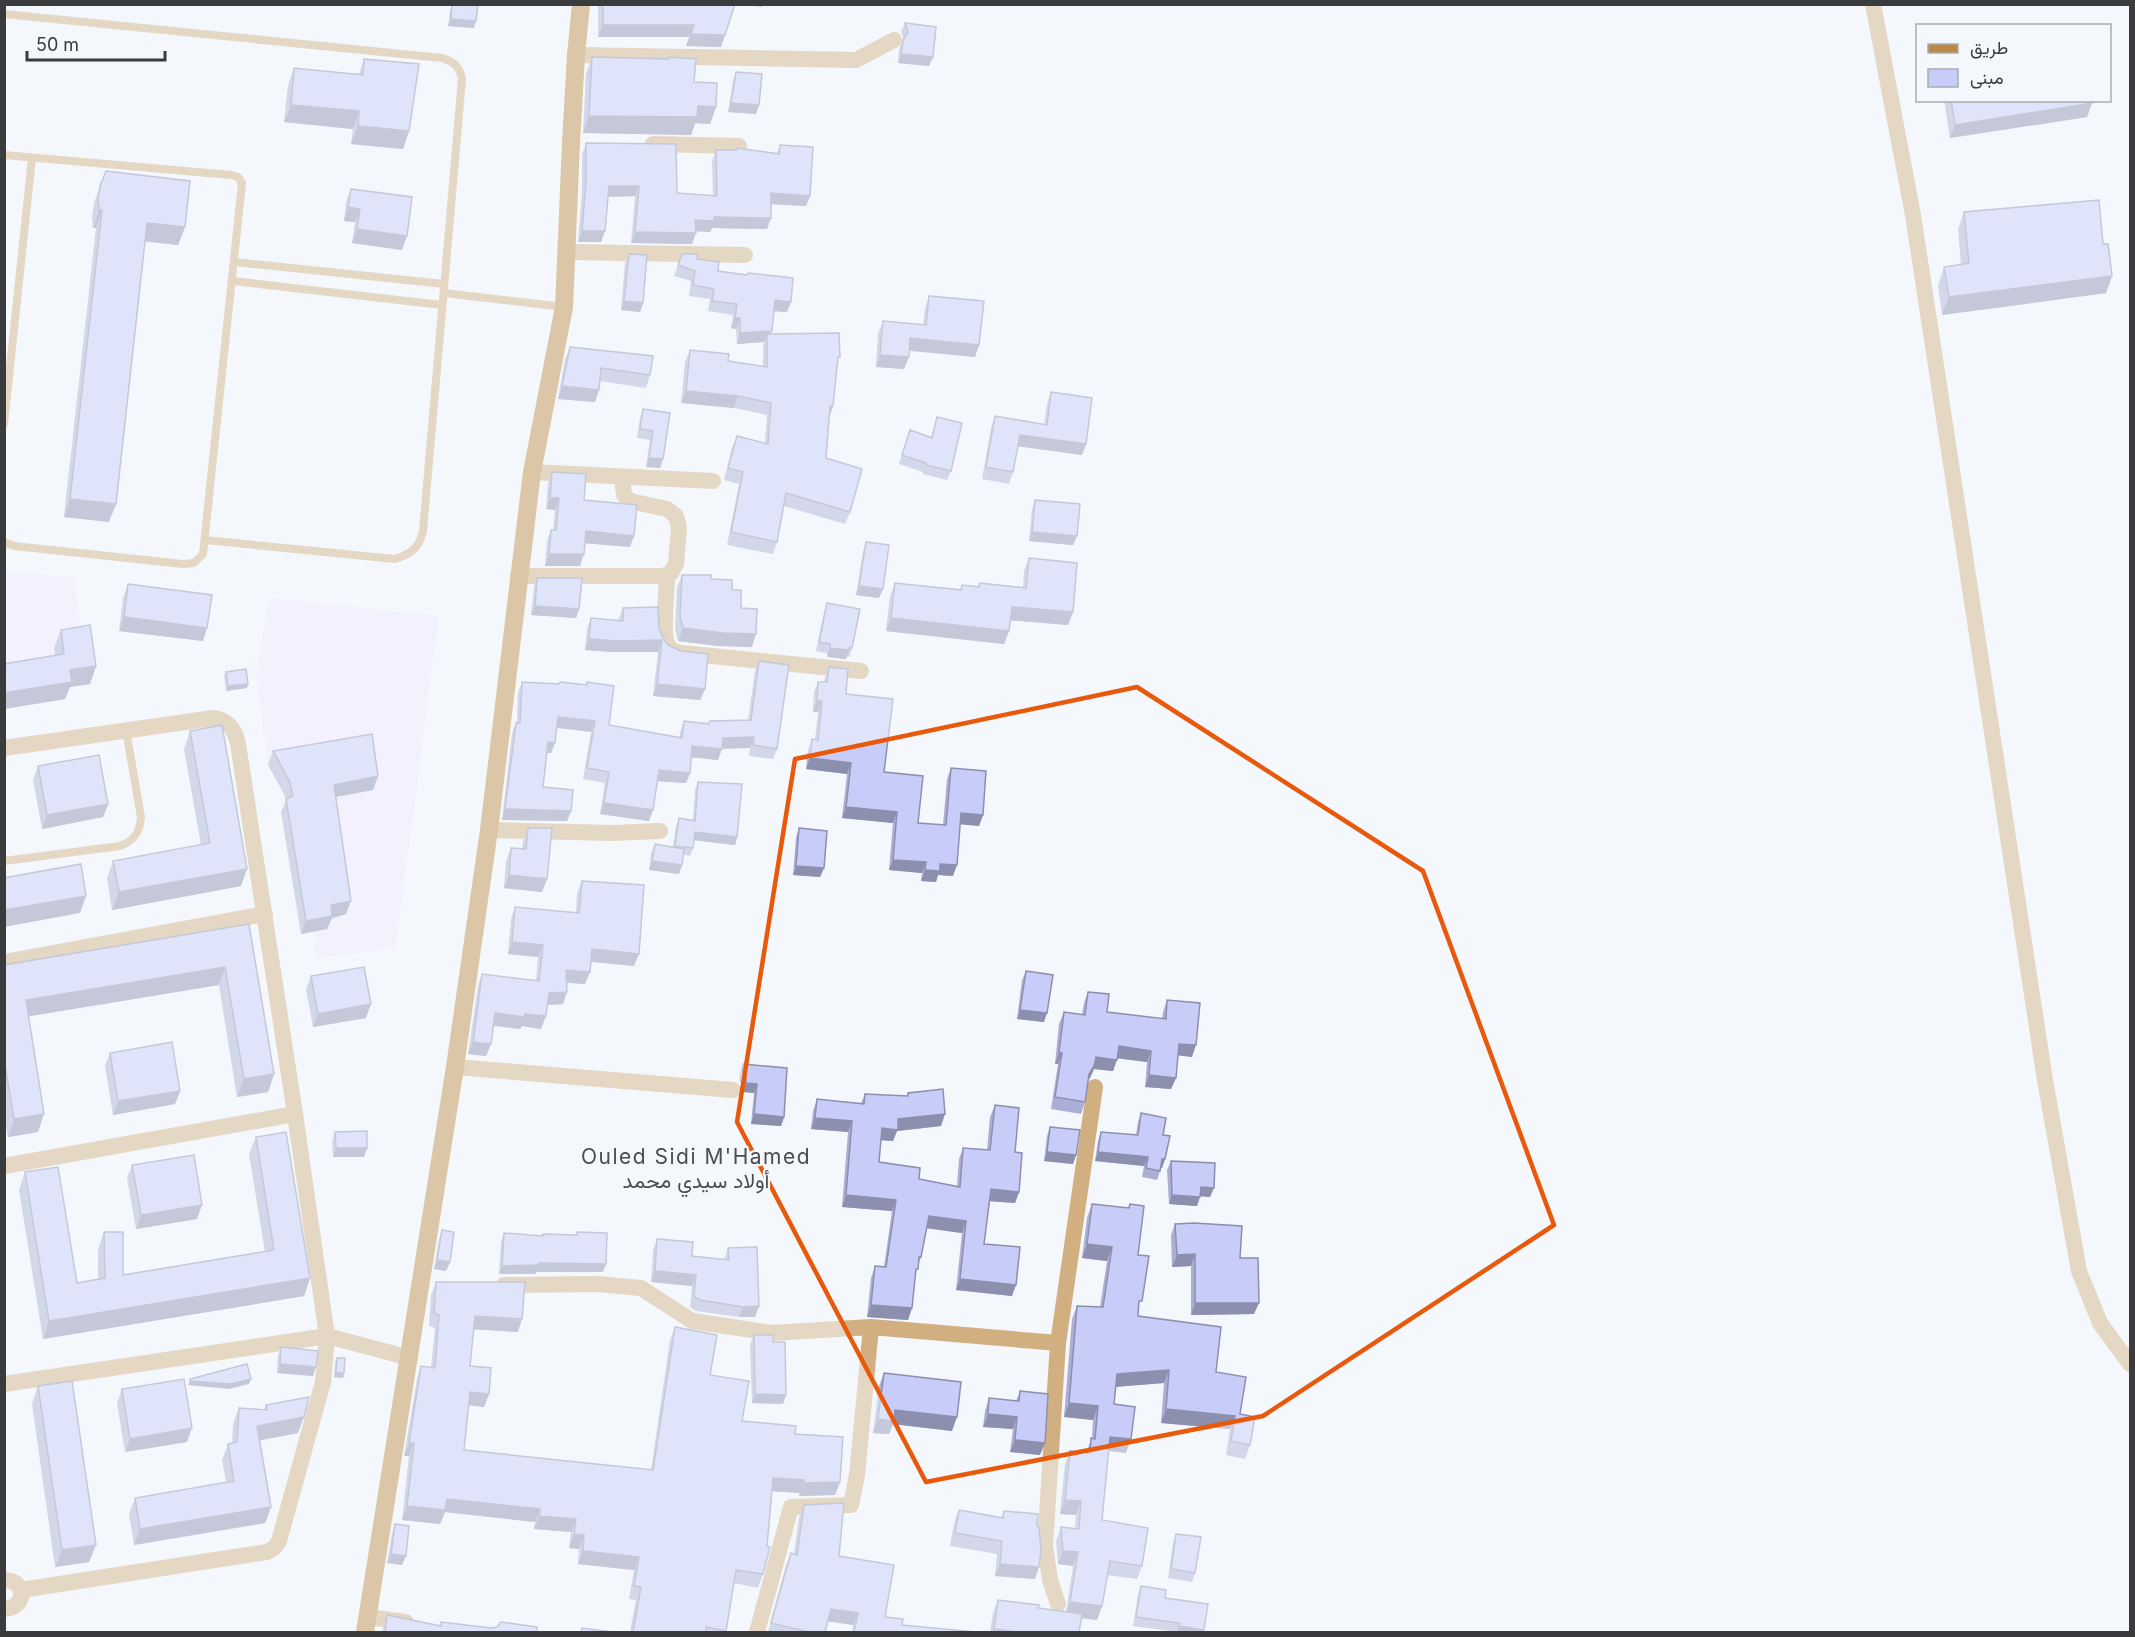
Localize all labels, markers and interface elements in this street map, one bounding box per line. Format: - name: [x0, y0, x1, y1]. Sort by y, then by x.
- scale bar: [27, 24, 165, 62]
- legend: [1916, 24, 2111, 102]
- text: 50 m: [36, 34, 79, 55]
- text: طريق: [1970, 37, 2008, 59]
- text: مبنى: [1970, 67, 2004, 89]
- district label: Ouled Sidi M'Hamed أولاد سيدي محمد: [581, 1144, 811, 1198]

